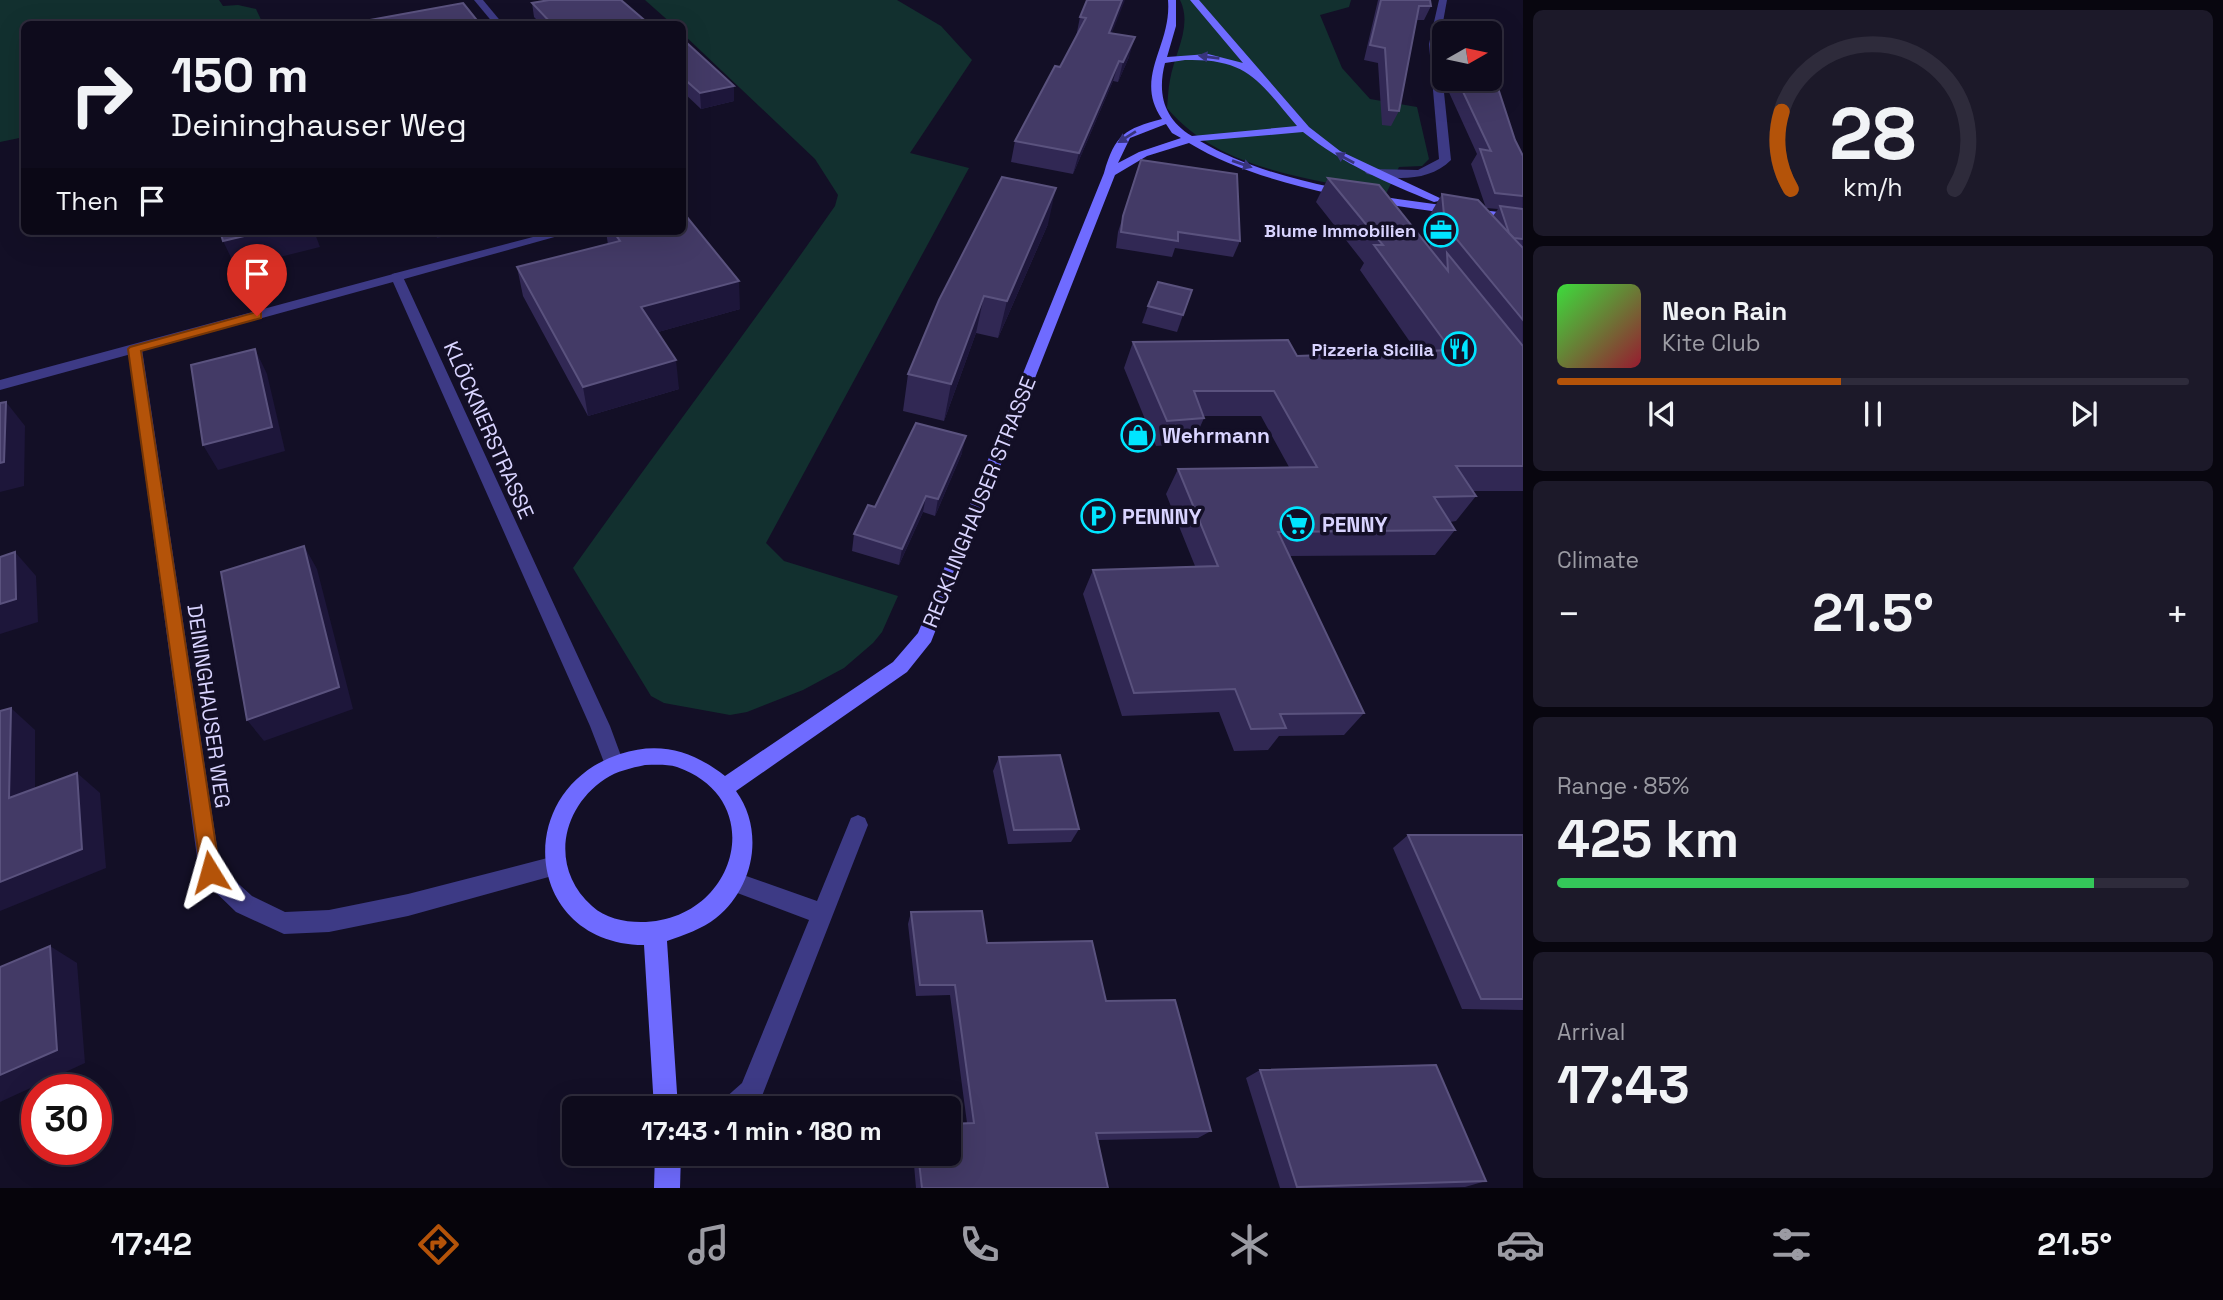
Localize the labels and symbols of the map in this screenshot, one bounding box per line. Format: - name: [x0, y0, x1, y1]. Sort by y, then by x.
- north arrow: [1432, 21, 1502, 91]
- one-way arrow: [1198, 51, 1220, 62]
- one-way arrow: [1117, 131, 1137, 144]
- one-way arrow: [1335, 152, 1355, 164]
- one-way arrow: [1231, 159, 1252, 170]
- office icon: Blume Immobilien: [1422, 211, 1460, 249]
- place label: Blume Immobilien: [1264, 219, 1416, 242]
- pin: [227, 244, 287, 316]
- restaurant icon: Pizzeria Sicilia: [1440, 330, 1478, 368]
- street label: KLÖCKNERSTRASSE: [438, 337, 540, 523]
- place label: Pizzeria Sicilia: [1312, 338, 1435, 361]
- street label: RECKLINGHAUSER STRASSE: [916, 373, 1042, 631]
- shop icon: Wehrmann: [1119, 416, 1157, 454]
- place label: Wehrmann: [1162, 422, 1270, 449]
- parking icon: PENNNY: [1079, 497, 1117, 535]
- place label: PENNNY: [1122, 503, 1202, 530]
- supermarket icon: PENNY: [1278, 505, 1316, 543]
- place label: PENNY: [1322, 511, 1388, 538]
- street label: DEININGHAUSER WEG: [181, 602, 237, 810]
- position arrow: [173, 835, 247, 909]
- speed limit sign: 30: [21, 1074, 112, 1165]

